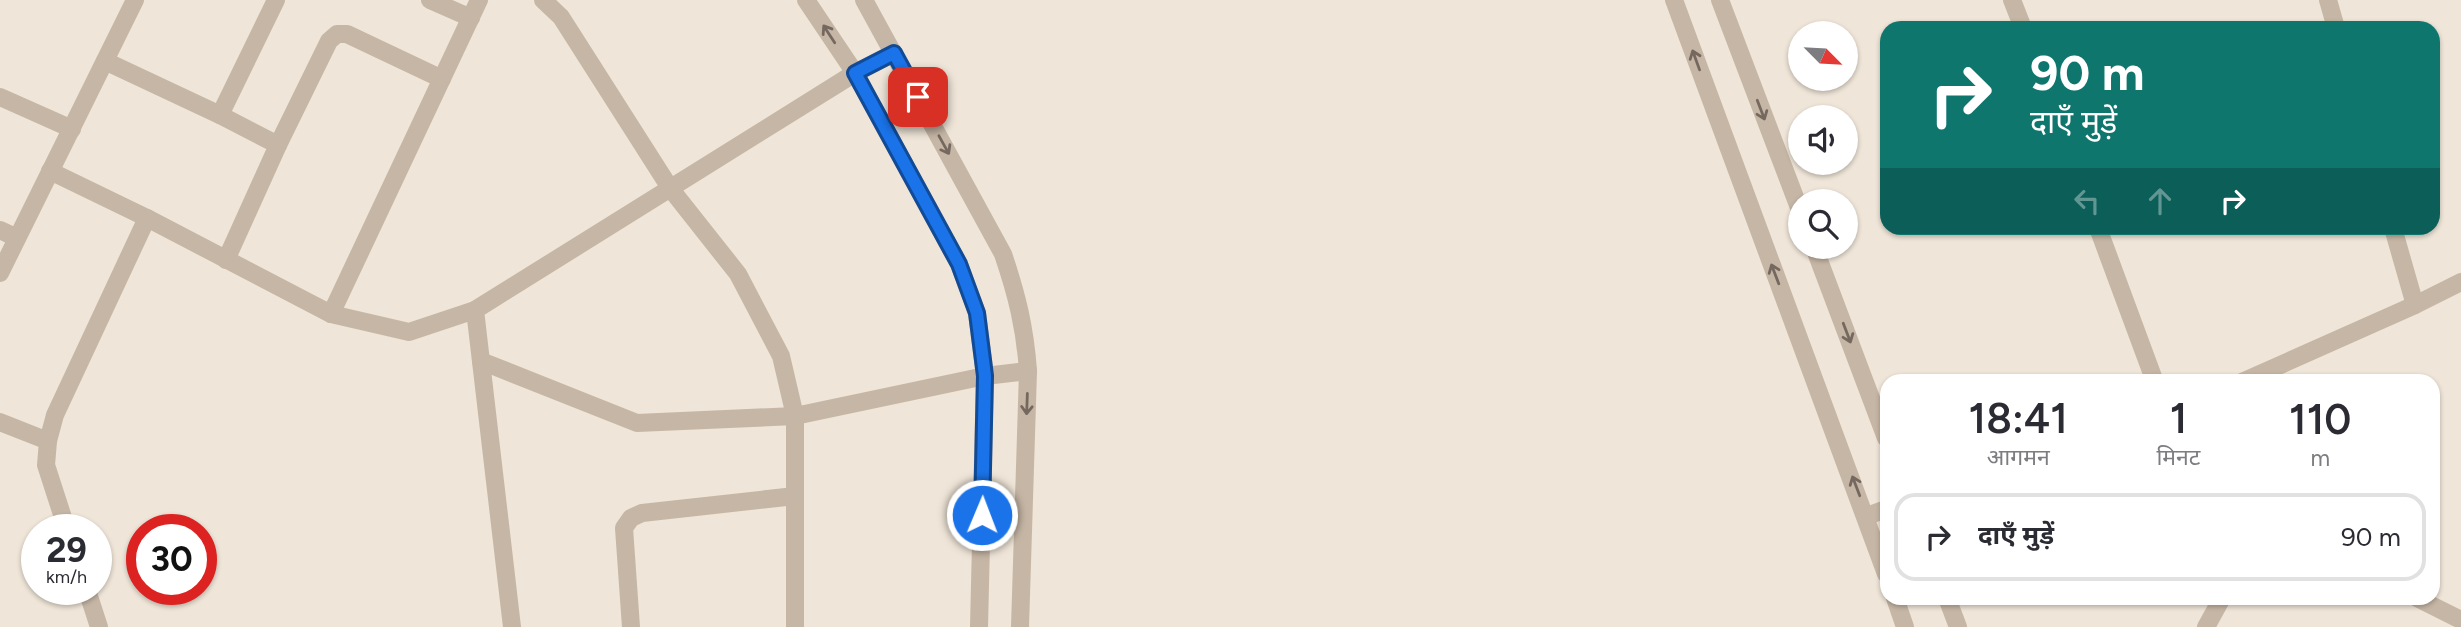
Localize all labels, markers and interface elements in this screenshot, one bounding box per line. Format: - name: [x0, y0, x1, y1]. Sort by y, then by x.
- north arrow: [1788, 21, 1858, 91]
- map controls: [1788, 21, 1858, 259]
- one-way arrow: [821, 24, 835, 44]
- text: 90 m: [2030, 43, 2145, 102]
- icon: right: [1915, 49, 2006, 140]
- one-way arrow: [1689, 50, 1701, 72]
- pin: [888, 67, 948, 127]
- icon: arrive: [899, 78, 937, 116]
- one-way arrow: [1756, 98, 1769, 120]
- text: दाएँ मुड़ें: [2030, 103, 2117, 141]
- button: sound: [1788, 105, 1858, 175]
- one-way arrow: [938, 135, 952, 155]
- icon: left: [2068, 182, 2106, 220]
- icon: ahead: [2141, 182, 2179, 220]
- icon: right: [2214, 182, 2252, 220]
- button: search: [1788, 189, 1858, 259]
- one-way arrow: [1768, 263, 1780, 285]
- one-way arrow: [1841, 322, 1854, 344]
- one-way arrow: [1020, 392, 1034, 415]
- text: 18:41: [1969, 393, 2068, 444]
- text: 1: [2170, 393, 2187, 444]
- text: 110: [2289, 394, 2351, 445]
- text: आगमन: [1987, 443, 2050, 471]
- text: मिनट: [2156, 443, 2200, 471]
- text: m: [2310, 444, 2330, 472]
- one-way arrow: [1848, 476, 1861, 498]
- position arrow: [945, 478, 1019, 552]
- speed limit sign: 30: [126, 514, 217, 605]
- icon: right: [1919, 518, 1957, 556]
- text: दाएँ मुड़ें: [1978, 519, 2054, 551]
- text: 90 m: [2341, 521, 2401, 553]
- text: 29: [46, 529, 87, 571]
- text: km/h: [46, 566, 87, 588]

